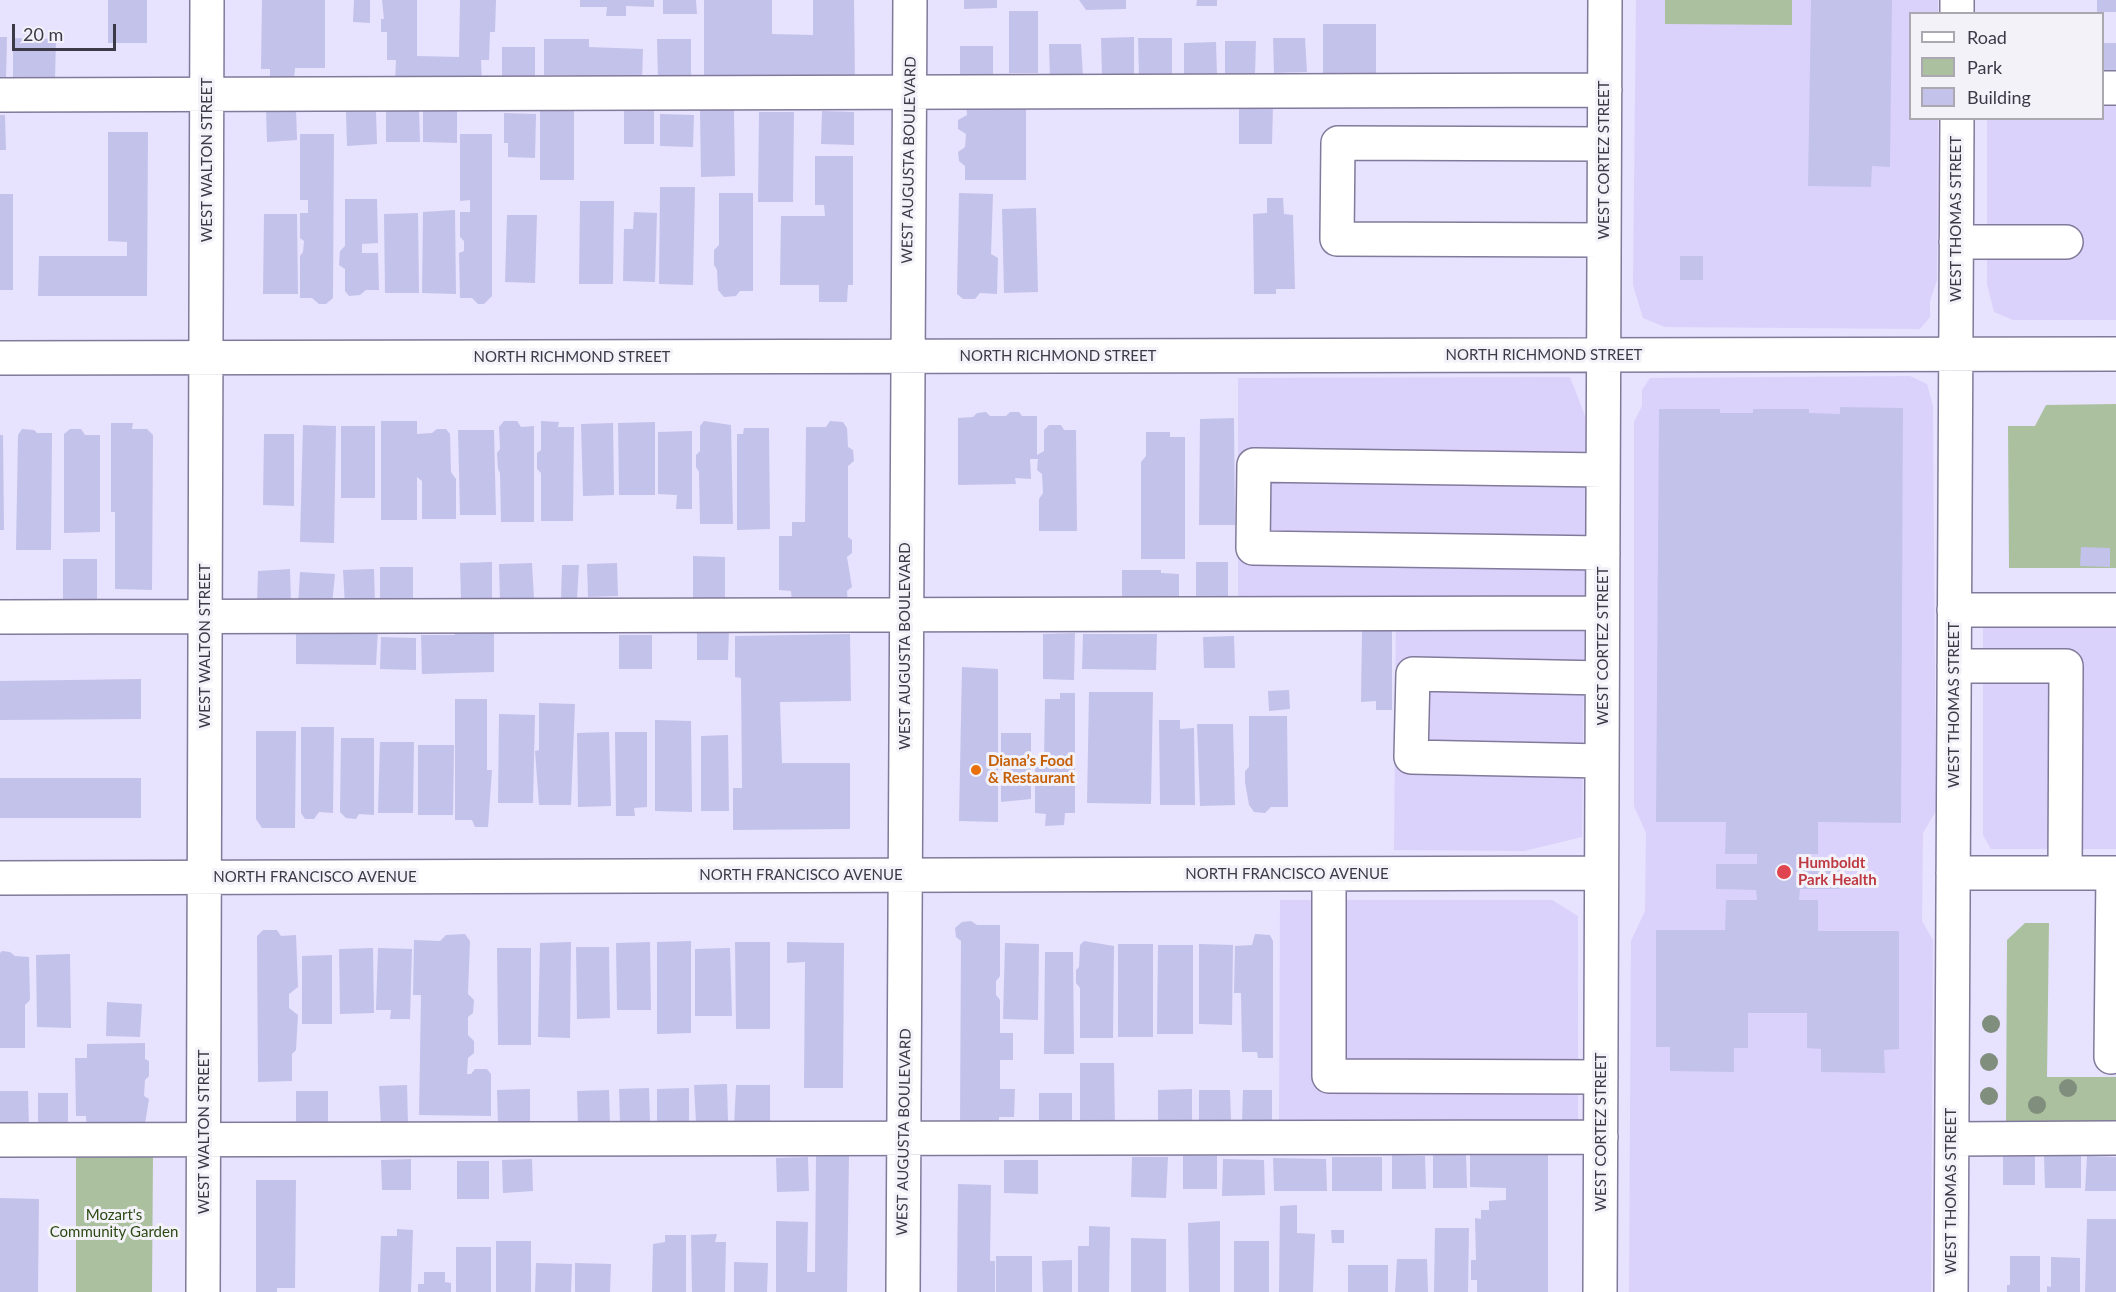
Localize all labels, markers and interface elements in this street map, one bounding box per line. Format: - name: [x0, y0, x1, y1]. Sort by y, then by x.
- scale bar: [15, 12, 118, 50]
- legend: [1909, 12, 2104, 120]
- text: 20 m: [23, 23, 63, 45]
- text: Road: [1967, 26, 2007, 48]
- street label: WEST AUGUSTA BOULEVARD: [898, 56, 920, 264]
- text: Park: [1967, 56, 2002, 78]
- street label: WEST WALTON STREET: [198, 78, 216, 242]
- street label: WEST CORTEZ STREET: [1595, 81, 1613, 239]
- text: Building: [1967, 86, 2031, 108]
- street label: WEST THOMAS STREET: [1947, 136, 1965, 302]
- street label: NORTH RICHMOND STREET: [1446, 346, 1642, 364]
- street label: NORTH RICHMOND STREET: [960, 347, 1156, 365]
- street label: NORTH RICHMOND STREET: [474, 348, 670, 366]
- street label: WEST AUGUSTA BOULEVARD: [896, 542, 914, 750]
- street label: WEST WALTON STREET: [196, 564, 214, 728]
- street label: WEST CORTEZ STREET: [1594, 567, 1612, 725]
- street label: WEST THOMAS STREET: [1945, 622, 1963, 788]
- place label: Diana’s Food & Restaurant: [988, 752, 1075, 787]
- marker: Diana’s Food & Restaurant: [969, 763, 983, 777]
- place label: Humboldt Park Health: [1798, 854, 1877, 889]
- marker: Humboldt Park Health: [1775, 863, 1793, 881]
- street label: NORTH FRANCISCO AVENUE: [1185, 865, 1389, 883]
- street label: NORTH FRANCISCO AVENUE: [699, 866, 903, 884]
- street label: NORTH FRANCISCO AVENUE: [213, 868, 417, 886]
- street label: WEST AUGUSTA BOULEVARD: [893, 1028, 915, 1236]
- street label: WEST WALTON STREET: [195, 1050, 213, 1214]
- street label: WEST CORTEZ STREET: [1592, 1053, 1610, 1211]
- street label: WEST THOMAS STREET: [1942, 1108, 1960, 1274]
- park label: Mozart's Community Garden: [50, 1206, 178, 1241]

